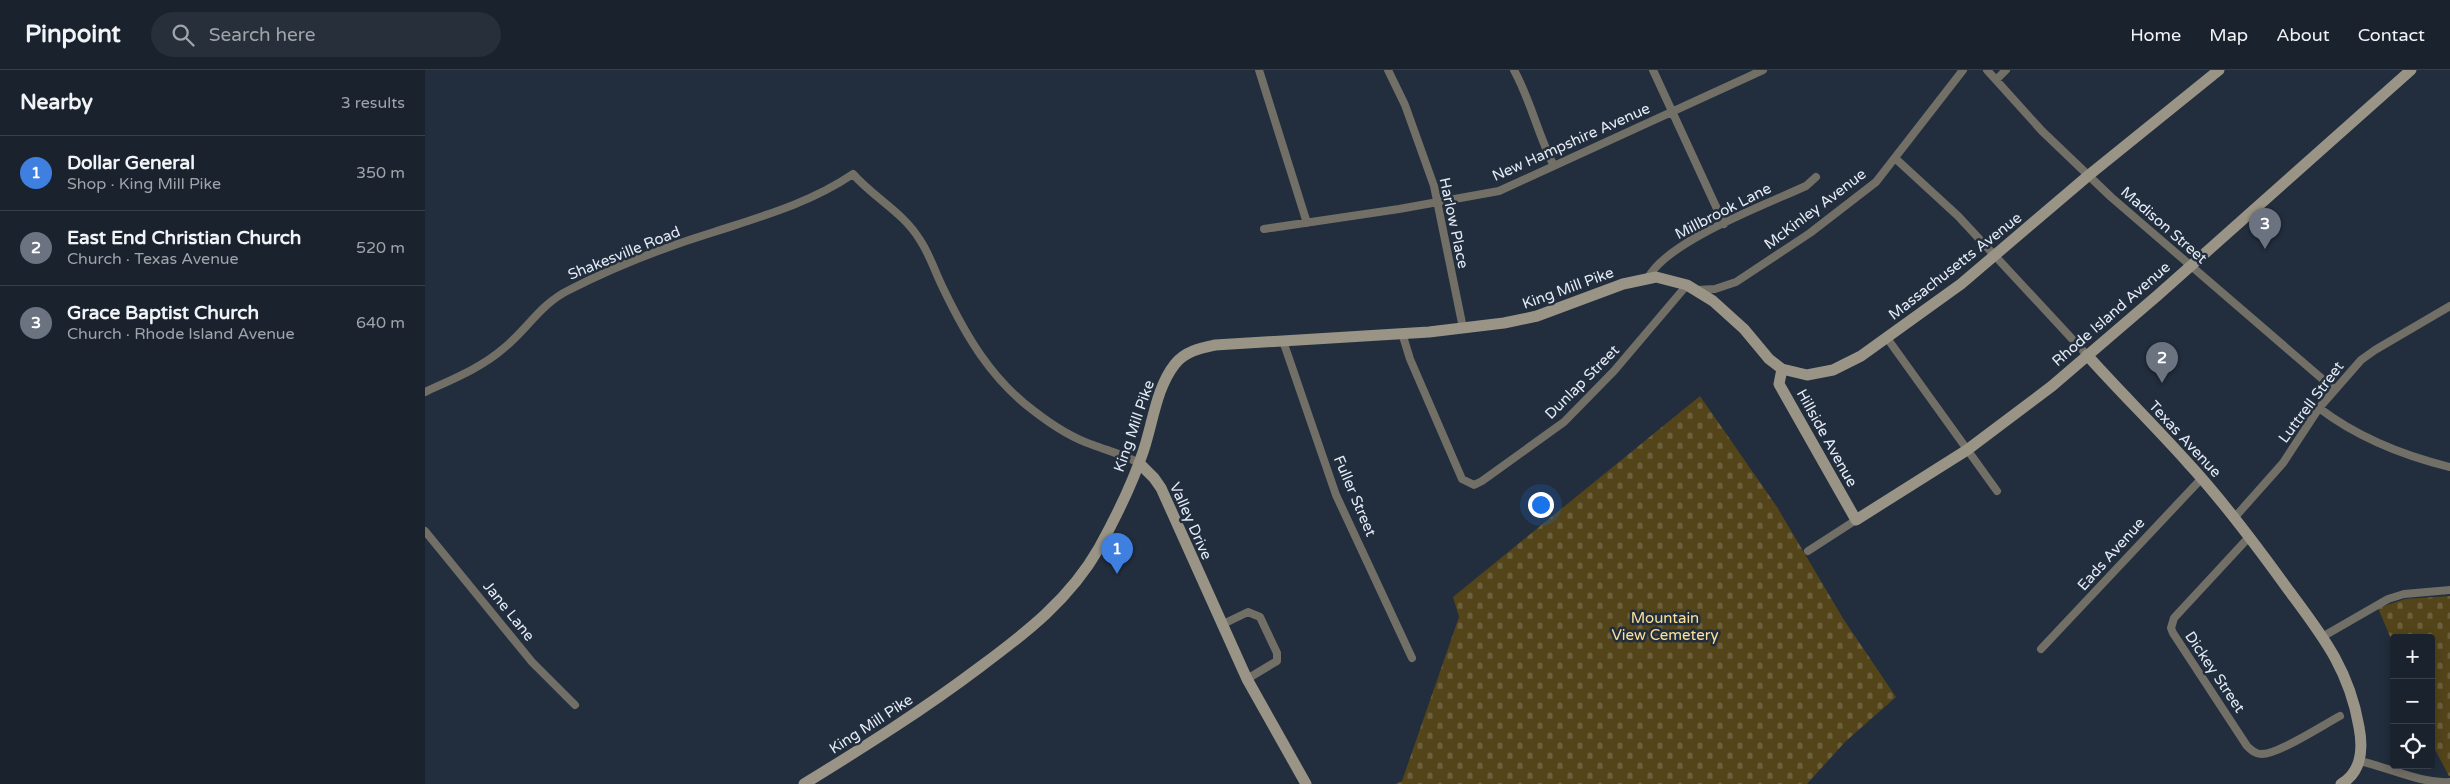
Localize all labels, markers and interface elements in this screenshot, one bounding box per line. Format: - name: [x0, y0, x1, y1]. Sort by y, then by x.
- search box: [151, 12, 501, 57]
- text: Pinpoint: [25, 20, 121, 49]
- icon: search: [169, 21, 197, 49]
- text: Search here: [209, 24, 316, 46]
- text: Home: [2130, 24, 2181, 46]
- text: Map: [2209, 24, 2248, 46]
- text: About: [2276, 24, 2330, 46]
- text: Contact: [2358, 24, 2425, 46]
- text: Nearby: [20, 90, 93, 115]
- text: 3 results: [341, 93, 405, 113]
- street label: New Hampshire Avenue: [1489, 99, 1653, 185]
- text: Dollar General: [67, 152, 195, 174]
- text: 1: [31, 163, 41, 183]
- text: 350 m: [356, 163, 405, 183]
- street label: McKinley Avenue: [1760, 165, 1870, 253]
- text: Shop · King Mill Pike: [67, 174, 221, 194]
- street label: Harlow Place: [1436, 176, 1472, 270]
- street label: Millbrook Lane: [1672, 179, 1774, 243]
- street label: Madison Street: [2117, 183, 2211, 268]
- street label: Massachusetts Avenue: [1885, 208, 2025, 324]
- pin: 3: [2249, 208, 2281, 249]
- street label: Shakesville Road: [565, 222, 683, 284]
- text: East End Christian Church: [67, 227, 301, 249]
- text: 2: [31, 238, 41, 258]
- text: 520 m: [356, 238, 405, 258]
- text: Church · Texas Avenue: [67, 249, 239, 269]
- street label: Rhode Island Avenue: [2048, 258, 2174, 370]
- street label: King Mill Pike: [1520, 263, 1616, 313]
- text: Grace Baptist Church: [67, 302, 259, 324]
- text: 3: [31, 313, 41, 333]
- text: 640 m: [356, 313, 405, 333]
- text: Church · Rhode Island Avenue: [67, 324, 295, 344]
- street label: Dunlap Street: [1541, 341, 1623, 423]
- pin: 2: [2146, 342, 2178, 383]
- street label: Luttrell Street: [2274, 357, 2348, 446]
- street label: King Mill Pike: [1110, 378, 1158, 474]
- street label: Hillside Avenue: [1793, 386, 1861, 490]
- street label: Texas Avenue: [2145, 397, 2225, 481]
- street label: Fuller Street: [1330, 453, 1380, 539]
- street label: Valley Drive: [1166, 480, 1216, 562]
- your location: [1528, 492, 1554, 518]
- street label: Eads Avenue: [2073, 514, 2149, 594]
- pin: 1: [1101, 533, 1133, 574]
- street label: Jane Lane: [479, 577, 539, 645]
- park label: Mountain View Cemetery: [1611, 609, 1719, 644]
- street label: Dickey Street: [2181, 628, 2249, 716]
- map controls: [2390, 634, 2435, 769]
- button: +: [2390, 634, 2435, 679]
- button: −: [2390, 679, 2435, 724]
- street label: King Mill Pike: [826, 690, 916, 758]
- button: locate: [2390, 724, 2435, 769]

